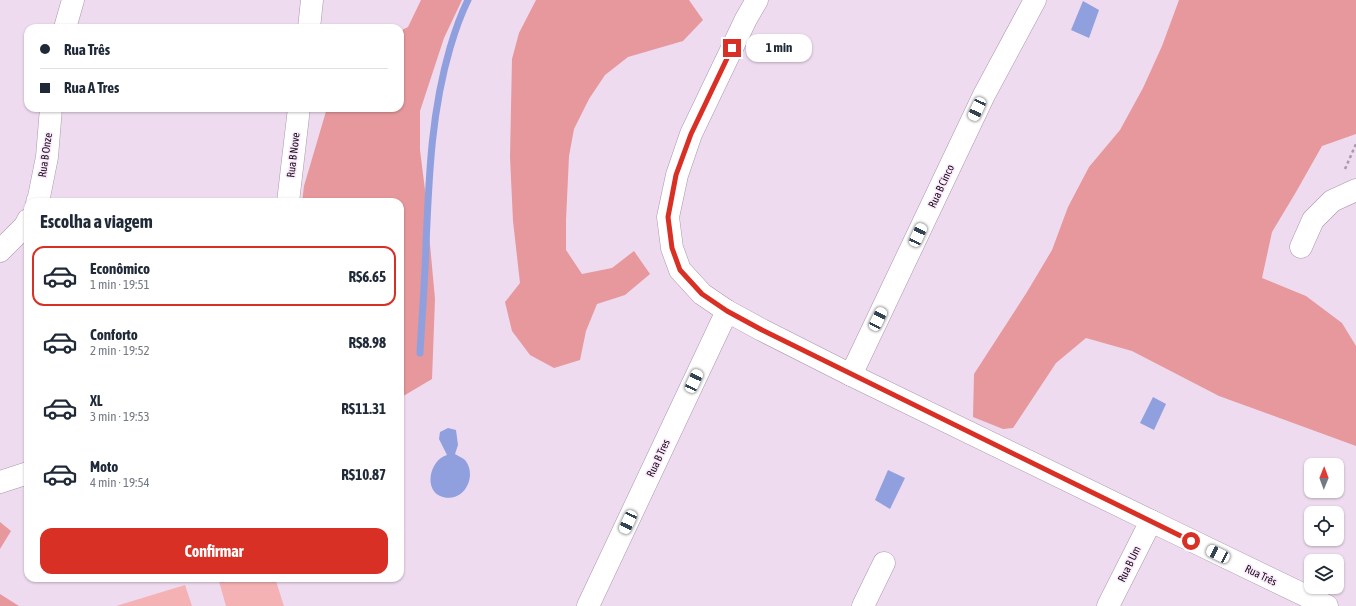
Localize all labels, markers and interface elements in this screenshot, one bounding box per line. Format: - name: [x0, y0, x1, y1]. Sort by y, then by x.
- callout: 1 min: [746, 34, 812, 62]
- route end: [723, 39, 741, 57]
- text: 1 min: [766, 40, 792, 55]
- text: Rua Três: [64, 41, 110, 58]
- text: Rua A Tres: [64, 79, 119, 96]
- car: [966, 96, 988, 122]
- street label: Rua B Onze: [36, 132, 54, 178]
- street label: Rua B Nove: [284, 132, 302, 178]
- street label: Rua B Cinco: [926, 163, 956, 209]
- text: Escolha a viagem: [40, 211, 153, 232]
- car: [907, 222, 929, 248]
- icon: car: [42, 258, 78, 294]
- text: Econômico: [90, 260, 150, 277]
- text: R$6.65: [348, 268, 386, 285]
- text: 1 min · 19:51: [90, 277, 150, 292]
- car: [867, 306, 889, 332]
- icon: car: [42, 324, 78, 360]
- text: Conforto: [90, 326, 138, 343]
- text: R$8.98: [348, 334, 386, 351]
- text: 2 min · 19:52: [90, 343, 150, 358]
- car: [683, 368, 705, 394]
- icon: car: [42, 390, 78, 426]
- text: XL: [90, 392, 103, 409]
- text: R$11.31: [341, 400, 386, 417]
- text: 3 min · 19:53: [90, 409, 150, 424]
- street label: Rua B Tres: [644, 437, 672, 479]
- icon: car: [42, 456, 78, 492]
- text: Moto: [90, 458, 118, 475]
- north arrow: [1304, 458, 1344, 498]
- map controls: [1304, 458, 1344, 594]
- text: R$10.87: [341, 466, 386, 483]
- text: 4 min · 19:54: [90, 475, 150, 490]
- button: locate: [1304, 506, 1344, 546]
- car: [617, 509, 639, 535]
- button: Confirmar: [40, 528, 388, 574]
- route start: [1182, 532, 1200, 550]
- car: [1205, 543, 1231, 565]
- street label: Rua B Um: [1115, 544, 1143, 584]
- button: layers: [1304, 554, 1344, 594]
- street label: Rua Três: [1243, 562, 1279, 588]

